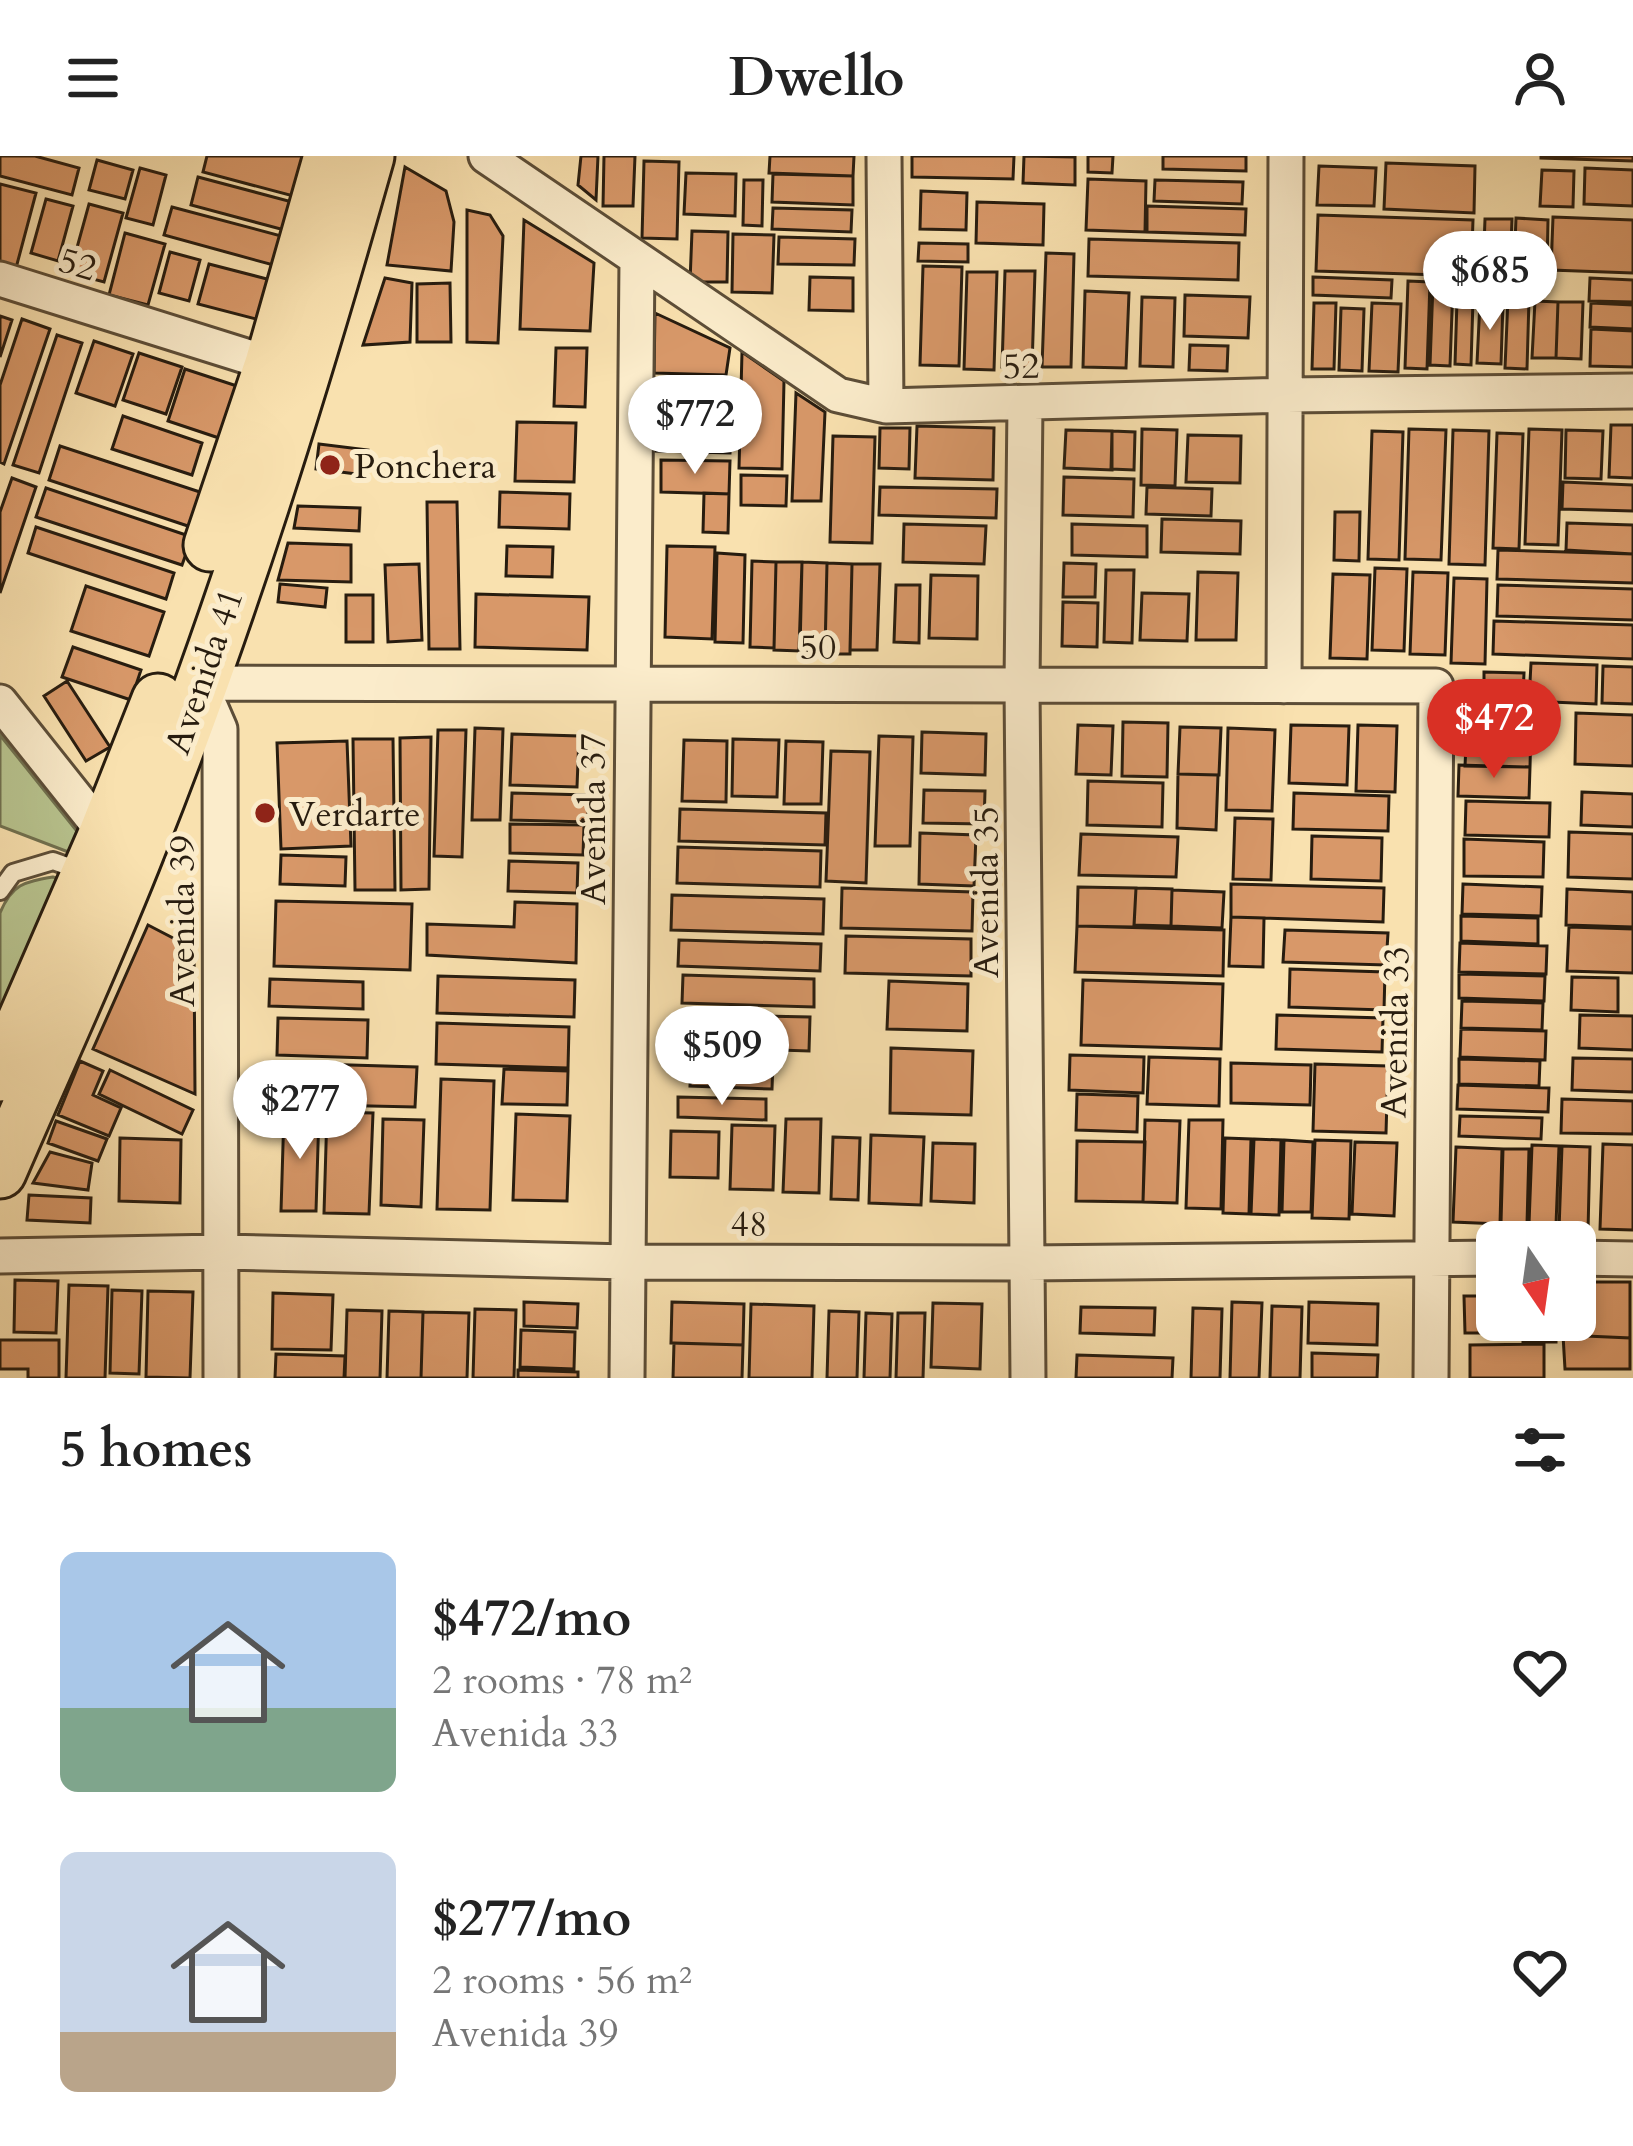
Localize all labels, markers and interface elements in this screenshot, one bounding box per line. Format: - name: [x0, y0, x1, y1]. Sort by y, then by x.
- text: Dwello: [728, 42, 905, 115]
- icon: menu: [60, 45, 126, 111]
- icon: person: [1507, 45, 1573, 111]
- pin: $685: [1419, 231, 1561, 333]
- street label: 52: [53, 236, 102, 293]
- text: $685: [1450, 243, 1530, 296]
- street label: 52: [1002, 342, 1040, 391]
- pin: $772: [624, 375, 766, 477]
- text: $772: [655, 387, 735, 440]
- place label: Ponchera: [354, 442, 497, 491]
- marker: Ponchera: [317, 452, 343, 478]
- street label: Avenida 41: [153, 582, 256, 761]
- street label: 50: [800, 623, 836, 672]
- pin: $472: [1423, 679, 1565, 781]
- text: $472: [1454, 691, 1534, 744]
- street label: Avenida 37: [569, 733, 618, 905]
- place label: Verdarte: [289, 790, 421, 839]
- marker: Verdarte: [252, 800, 278, 826]
- street label: Avenida 35: [962, 806, 1011, 978]
- street label: Avenida 39: [158, 835, 207, 1007]
- street label: Avenida 33: [1370, 946, 1421, 1118]
- pin: $509: [651, 1006, 793, 1108]
- text: $509: [682, 1018, 762, 1071]
- pin: $277: [229, 1060, 371, 1162]
- text: $277: [260, 1072, 340, 1125]
- street label: 48: [731, 1200, 767, 1249]
- north arrow: [1476, 1221, 1596, 1341]
- map controls: [1476, 1221, 1596, 1341]
- text: 5 homes: [60, 1415, 252, 1485]
- icon: filters: [1507, 1417, 1573, 1483]
- text: $472/mo: [432, 1584, 631, 1654]
- icon: home: [156, 1600, 300, 1744]
- icon: heart: [1507, 1639, 1573, 1705]
- text: 2 rooms · 78 m²: [432, 1654, 692, 1707]
- text: Avenida 33: [432, 1707, 618, 1760]
- text: $277/mo: [432, 1884, 631, 1954]
- icon: home: [156, 1900, 300, 2044]
- icon: heart: [1507, 1939, 1573, 2005]
- text: 2 rooms · 56 m²: [432, 1954, 692, 2007]
- text: Avenida 39: [432, 2007, 618, 2060]

